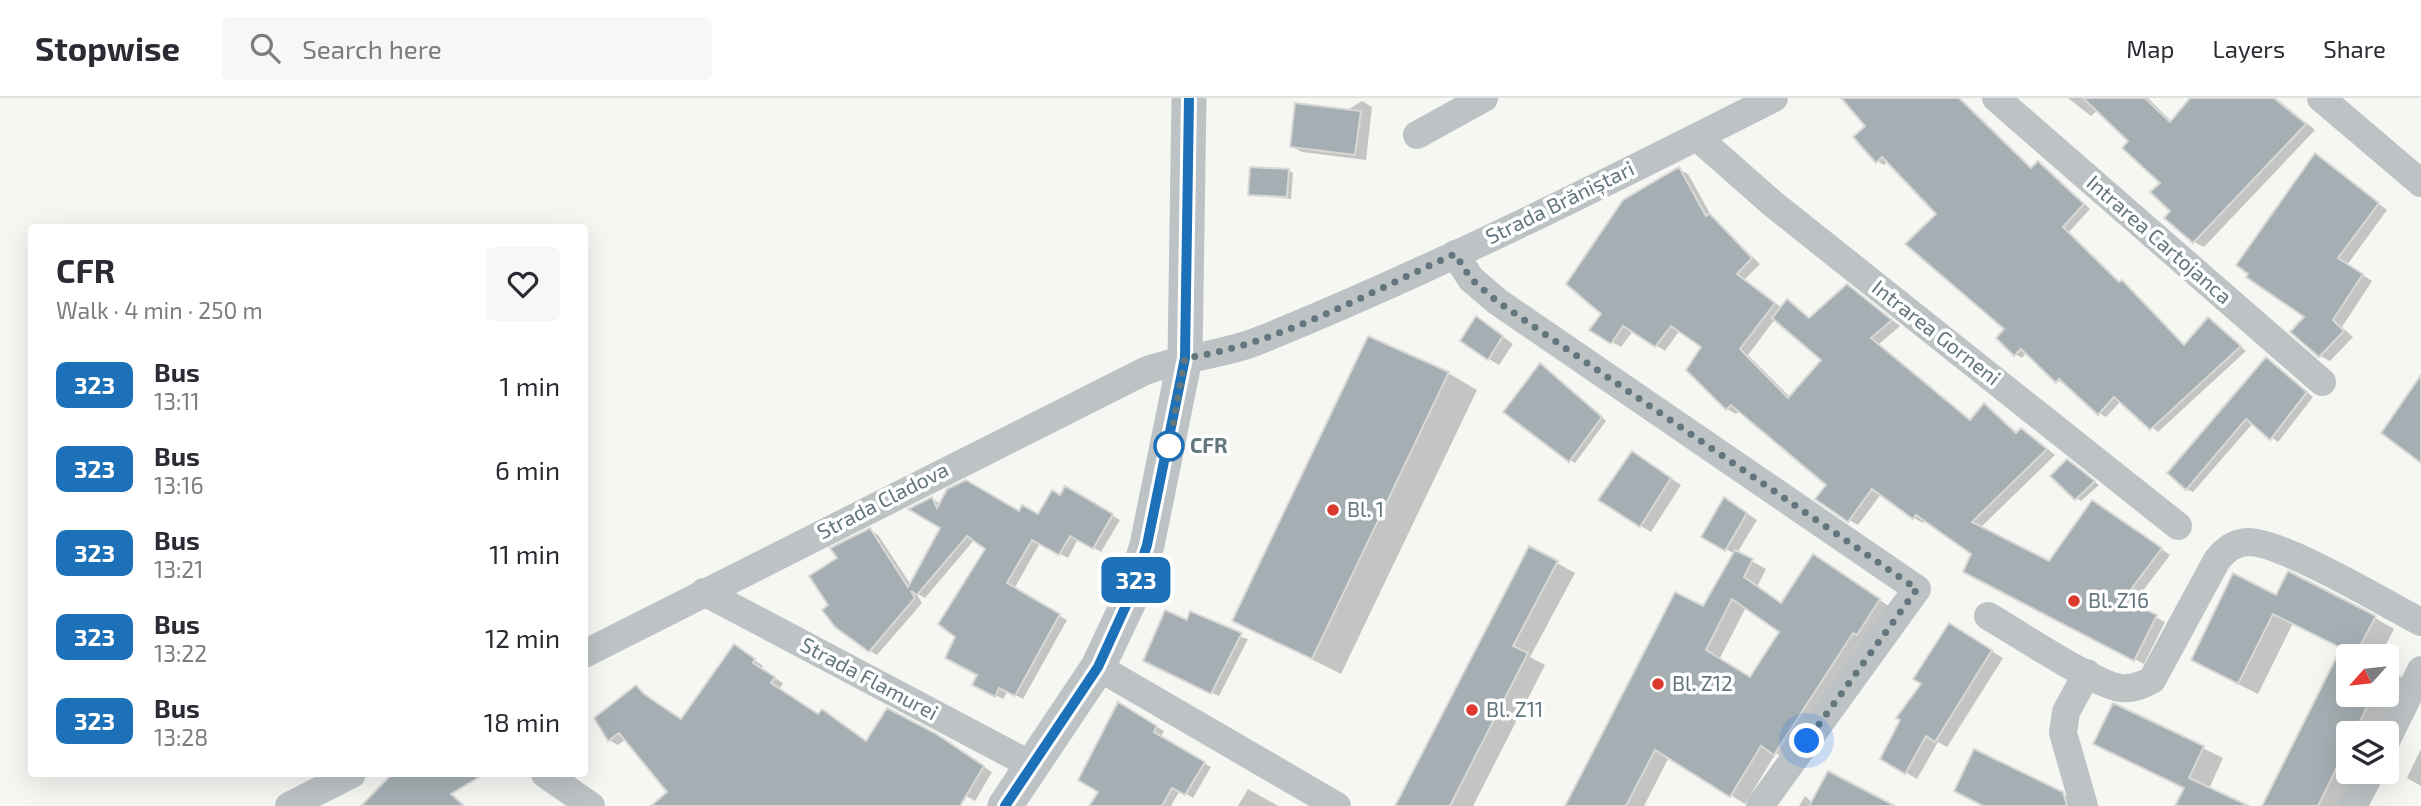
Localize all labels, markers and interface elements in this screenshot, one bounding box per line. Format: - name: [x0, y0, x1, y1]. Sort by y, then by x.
- search box: [222, 17, 712, 80]
- text: Stopwise: [35, 28, 180, 68]
- icon: search: [246, 29, 284, 67]
- text: Search here: [302, 33, 442, 64]
- text: Map: [2126, 34, 2174, 63]
- text: Layers: [2212, 34, 2285, 63]
- text: Share: [2323, 34, 2386, 63]
- street label: Strada Brăniștari: [1481, 155, 1639, 250]
- street label: Intrarea Cartojanca: [2082, 169, 2238, 309]
- button: heart: [486, 247, 560, 321]
- text: CFR: [56, 250, 115, 290]
- street label: Intrarea Gorneni: [1868, 274, 2006, 390]
- text: Walk · 4 min · 250 m: [56, 296, 263, 324]
- text: Bus: [154, 356, 200, 387]
- text: 323: [74, 370, 115, 399]
- text: 1 min: [500, 370, 560, 401]
- text: 13:11: [154, 387, 200, 415]
- marker: CFR: [1154, 431, 1184, 461]
- place label: CFR: [1190, 432, 1228, 457]
- text: Bus: [154, 440, 200, 471]
- text: 323: [74, 454, 115, 483]
- text: 6 min: [495, 454, 560, 485]
- street label: Strada Cladova: [812, 456, 952, 543]
- text: 13:16: [154, 471, 204, 499]
- place label: Bl. 1: [1347, 496, 1384, 521]
- marker: Bl. 1: [1325, 502, 1341, 518]
- text: Bus: [154, 524, 200, 555]
- text: 323: [74, 538, 115, 567]
- text: 11 min: [489, 538, 560, 569]
- text: 13:21: [154, 555, 203, 583]
- line badge: 323: [1096, 557, 1176, 603]
- text: 323: [1115, 565, 1157, 594]
- place label: Bl. Z16: [2088, 587, 2149, 612]
- marker: Bl. Z16: [2066, 593, 2082, 609]
- text: Bus: [154, 608, 200, 639]
- text: 323: [74, 622, 115, 651]
- text: 12 min: [485, 622, 560, 653]
- street label: Strada Flamurei: [797, 631, 943, 724]
- text: 13:22: [154, 639, 207, 667]
- north arrow: [2336, 644, 2399, 707]
- map controls: [2336, 644, 2399, 784]
- place label: Bl. Z12: [1672, 670, 1733, 695]
- marker: Bl. Z12: [1650, 676, 1666, 692]
- text: Bus: [154, 692, 200, 723]
- place label: Bl. Z11: [1486, 696, 1543, 721]
- marker: Bl. Z11: [1464, 702, 1480, 718]
- text: 323: [74, 706, 115, 735]
- text: 18 min: [484, 706, 560, 737]
- button: layers: [2336, 721, 2399, 784]
- text: 13:28: [154, 723, 208, 751]
- your location: [1789, 723, 1824, 758]

